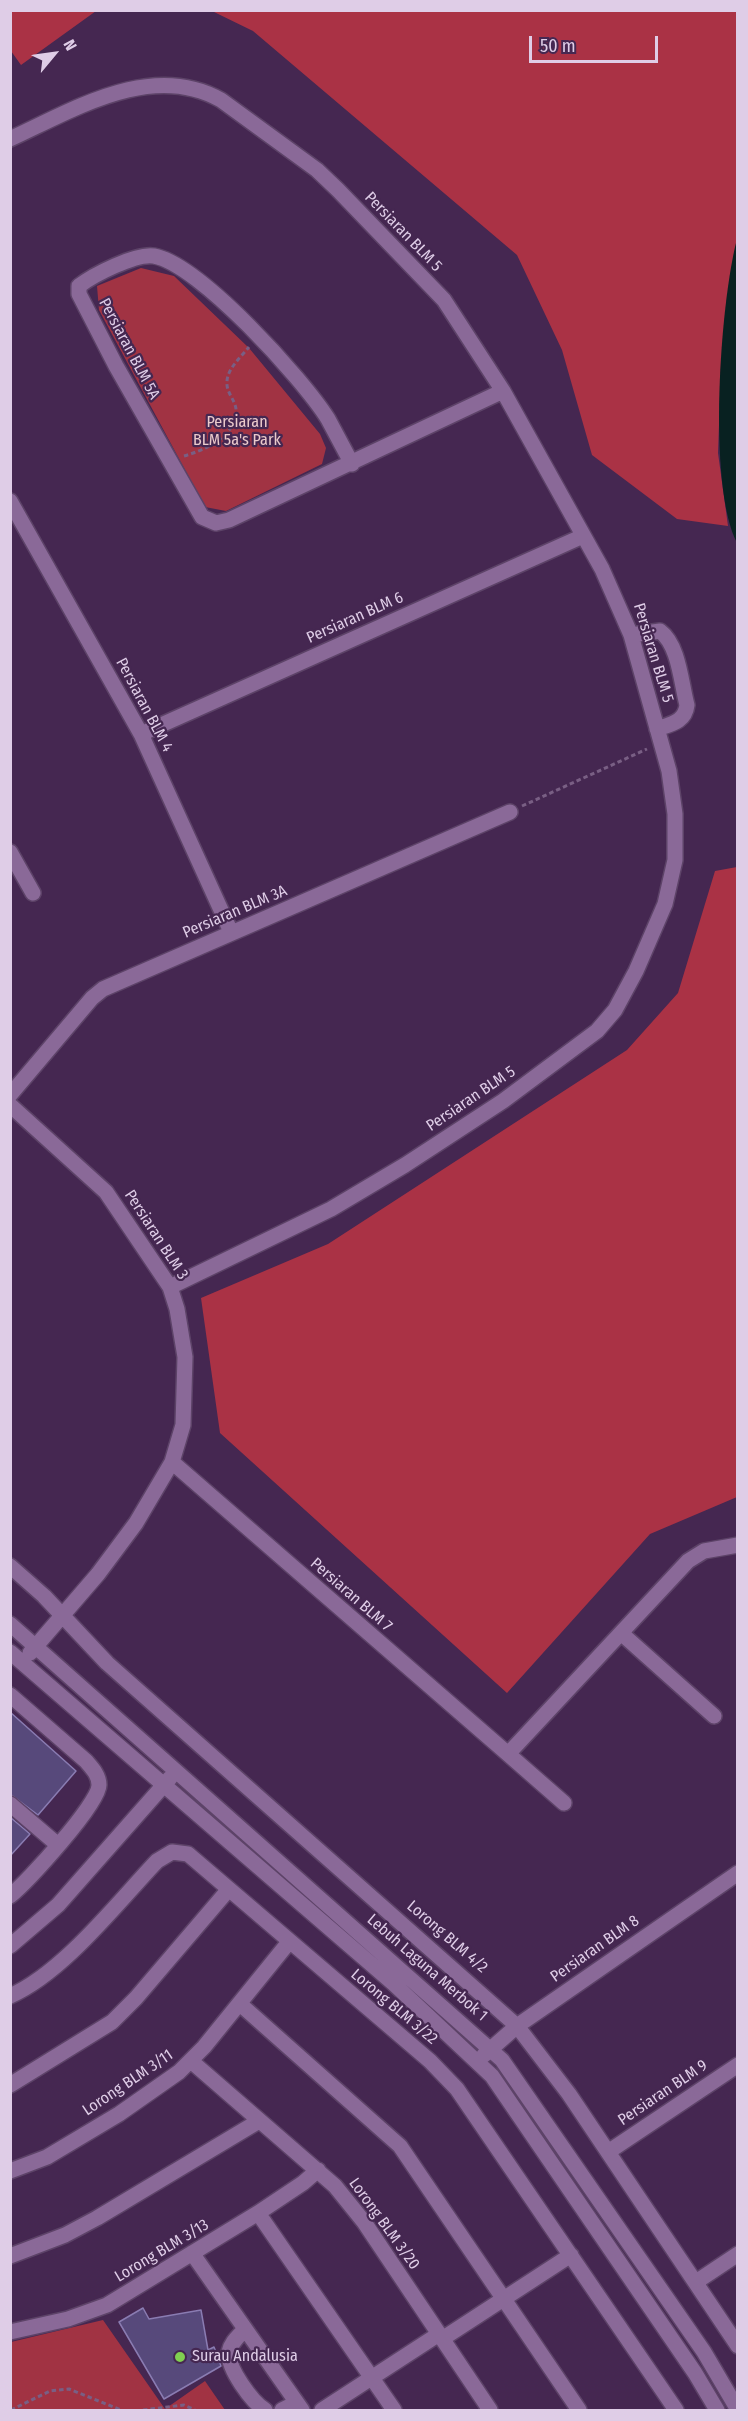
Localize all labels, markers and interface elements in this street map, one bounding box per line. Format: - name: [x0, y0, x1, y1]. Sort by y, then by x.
- north arrow: [24, 24, 84, 84]
- scale bar: [532, 24, 661, 62]
- text: 50 m: [540, 35, 576, 57]
- text: N: [60, 36, 81, 54]
- street label: Persiaran BLM 5: [360, 188, 446, 276]
- street label: Persiaran BLM 5A: [94, 295, 164, 403]
- park label: Persiaran BLM 5a's Park: [193, 413, 281, 451]
- street label: Persiaran BLM 6: [304, 588, 406, 648]
- street label: Persiaran BLM 5: [629, 601, 677, 705]
- street label: Persiaran BLM 4: [111, 655, 177, 755]
- street label: Persiaran BLM 3A: [180, 881, 290, 943]
- street label: Persiaran BLM 5: [423, 1062, 519, 1136]
- street label: Persiaran BLM 3: [120, 1187, 192, 1283]
- street label: Persiaran BLM 7: [306, 1554, 396, 1636]
- street label: Lorong BLM 4/2: [403, 1897, 491, 1977]
- street label: Lebuh Laguna Merbok 1: [363, 1910, 491, 2026]
- street label: Persiaran BLM 8: [547, 1911, 643, 1987]
- street label: Lorong BLM 3/22: [347, 1965, 441, 2049]
- street label: Lorong BLM 3/11: [79, 2046, 177, 2120]
- street label: Persiaran BLM 9: [615, 2056, 711, 2130]
- street label: Lorong BLM 3/20: [344, 2175, 424, 2273]
- street label: Lorong BLM 3/13: [112, 2215, 212, 2287]
- place label: Surau Andalusia: [192, 2347, 298, 2367]
- marker: Surau Andalusia: [173, 2350, 187, 2364]

